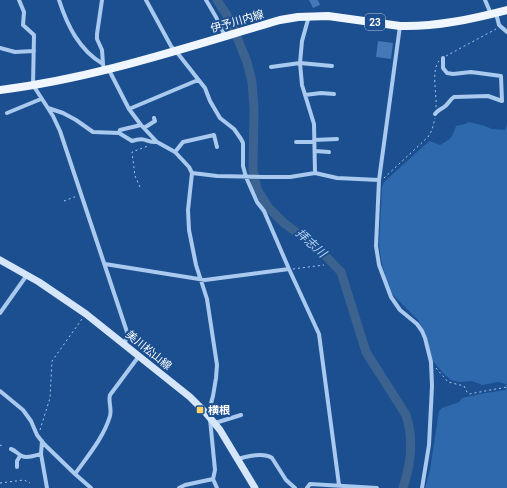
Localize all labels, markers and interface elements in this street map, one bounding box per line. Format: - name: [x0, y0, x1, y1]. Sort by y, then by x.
- street label: 伊予川内線: [209, 8, 265, 35]
- road number: 23: [365, 14, 385, 30]
- water label: 拝志川: [293, 226, 331, 262]
- street label: 美川松山線: [123, 328, 174, 373]
- place label: 横根: [208, 404, 230, 417]
- marker: 横根: [195, 405, 205, 415]

